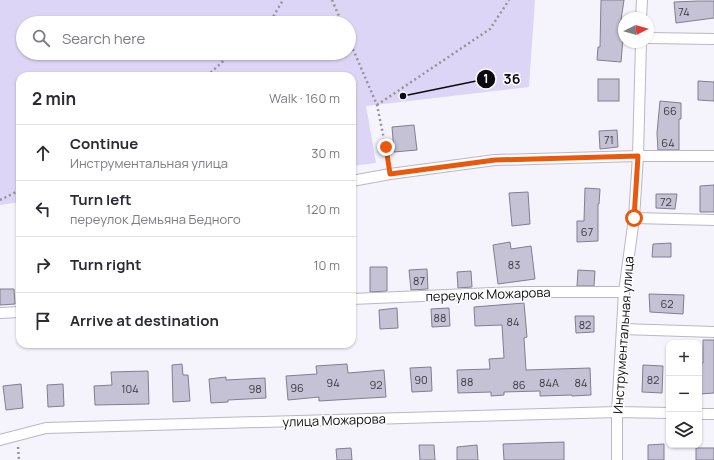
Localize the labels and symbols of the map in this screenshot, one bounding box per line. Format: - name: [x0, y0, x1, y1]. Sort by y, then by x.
- house number: 74: [678, 4, 690, 19]
- north arrow: [618, 12, 654, 48]
- callout: 36: [476, 66, 528, 92]
- text: 36: [504, 69, 520, 88]
- text: 1: [483, 70, 489, 87]
- house number: 66: [663, 103, 677, 118]
- house number: 71: [604, 132, 614, 147]
- house number: 64: [661, 135, 675, 150]
- route end: [377, 138, 395, 156]
- house number: 72: [660, 194, 672, 209]
- route start: [625, 209, 643, 227]
- house number: 67: [581, 224, 593, 239]
- street label: Инструментальная улица: [609, 256, 637, 414]
- house number: 83: [508, 257, 520, 272]
- house number: 87: [413, 273, 425, 288]
- street label: переулок Можарова: [425, 283, 551, 305]
- house number: 62: [660, 296, 674, 311]
- house number: 88: [434, 310, 446, 325]
- house number: 84: [507, 314, 519, 329]
- house number: 82: [579, 317, 591, 332]
- house number: 90: [414, 372, 428, 387]
- house number: 82: [647, 372, 659, 387]
- house number: 88: [461, 374, 473, 389]
- house number: 94: [326, 375, 340, 390]
- house number: 84А: [539, 375, 559, 390]
- house number: 84: [575, 375, 587, 390]
- house number: 92: [369, 377, 383, 392]
- house number: 86: [512, 377, 526, 392]
- house number: 96: [290, 380, 304, 395]
- house number: 104: [121, 381, 139, 396]
- house number: 98: [248, 381, 262, 396]
- street label: улица Можарова: [282, 409, 386, 431]

